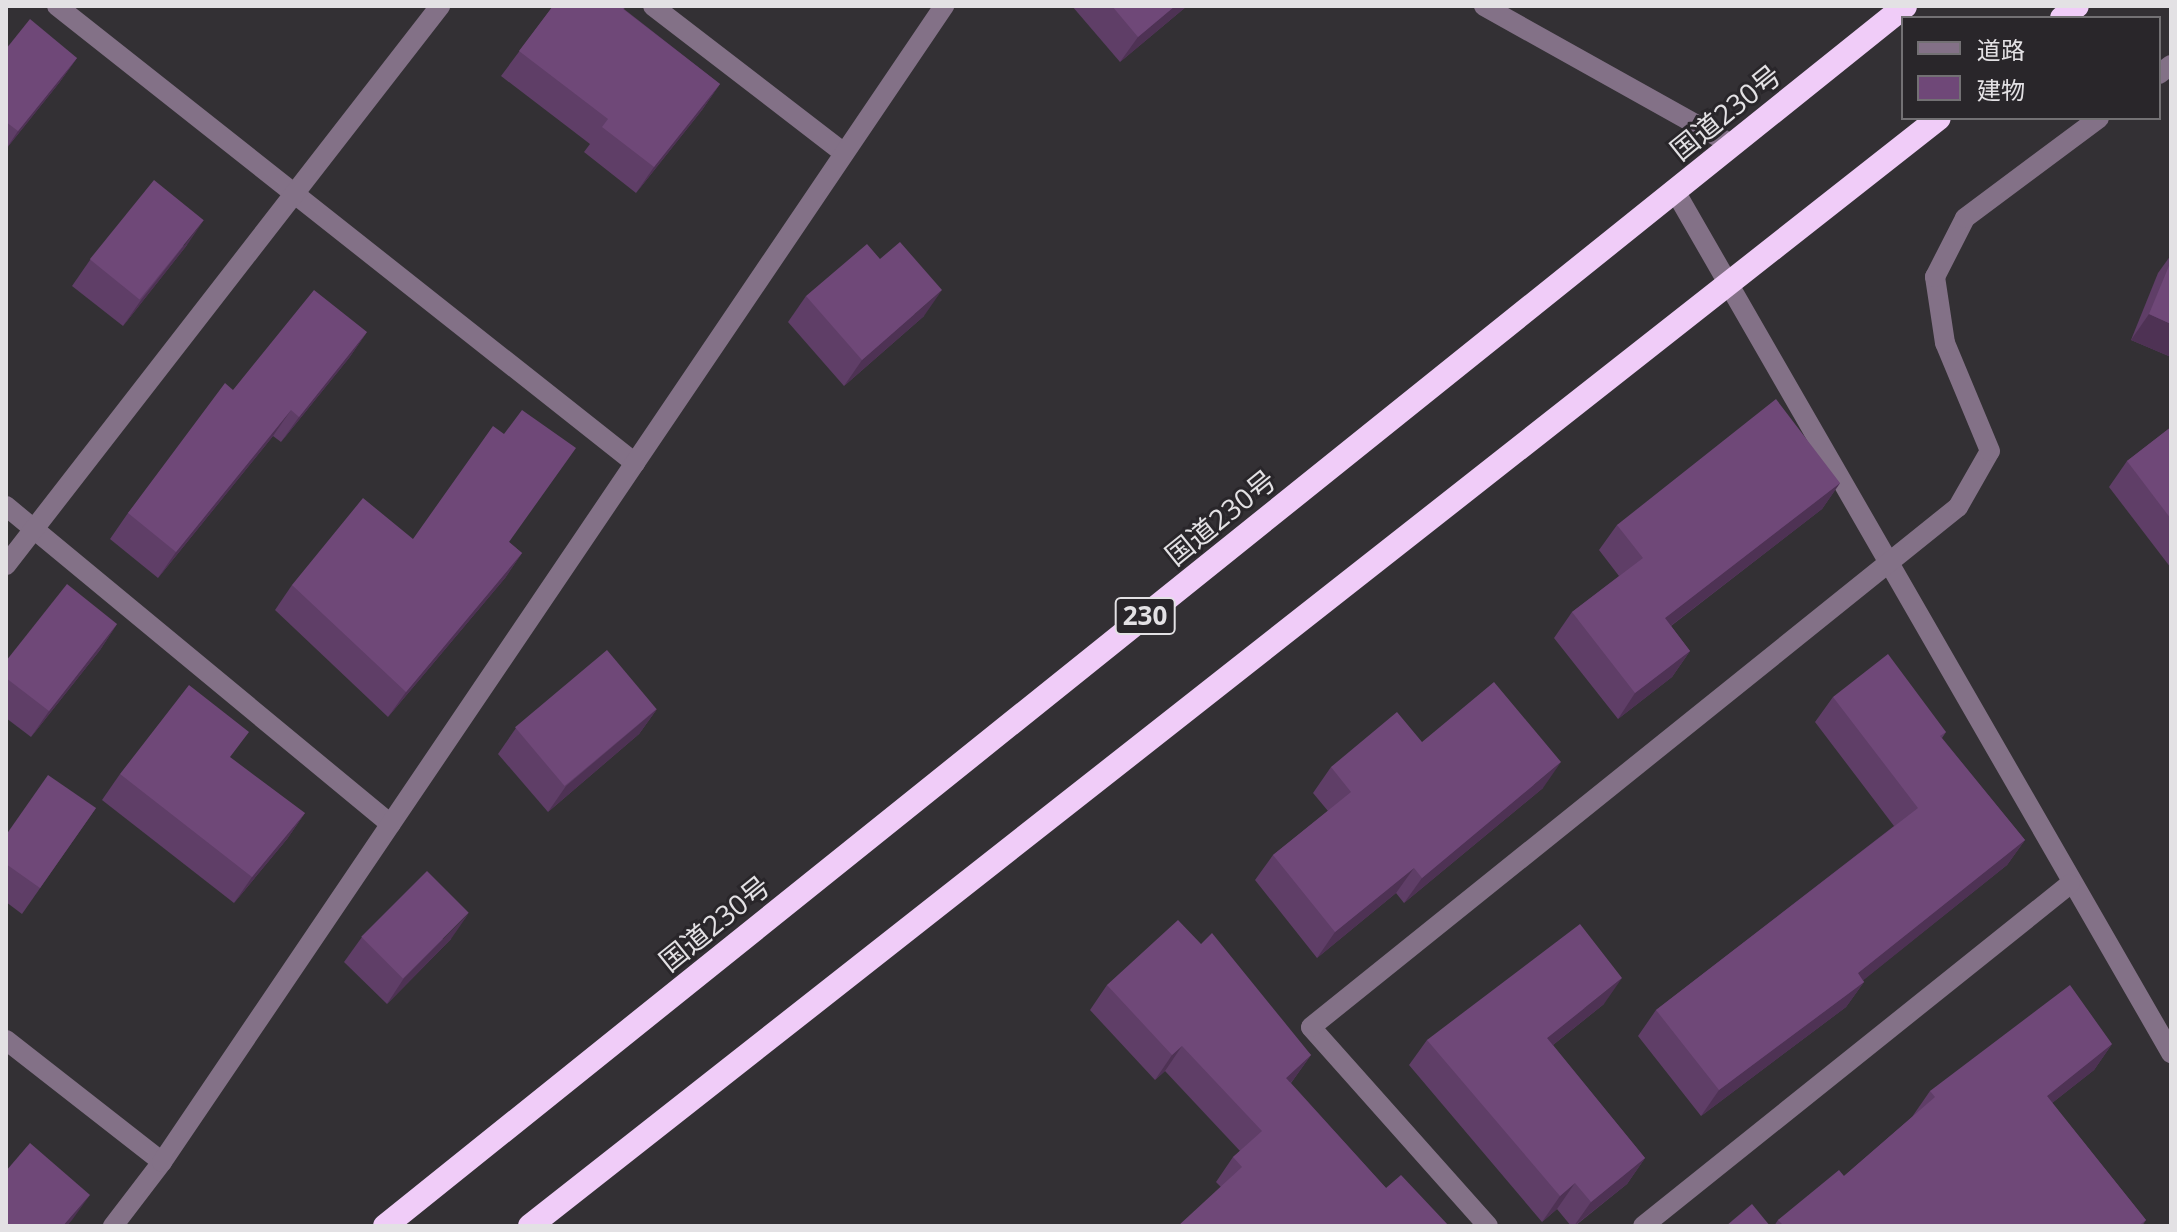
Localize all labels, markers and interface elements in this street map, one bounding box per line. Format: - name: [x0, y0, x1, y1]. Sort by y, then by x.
- legend: [1901, 16, 2161, 120]
- text: 道路: [1977, 33, 2025, 66]
- street label: 国道230号: [1663, 57, 1787, 167]
- text: 建物: [1977, 73, 2025, 106]
- street label: 国道230号: [1158, 462, 1282, 572]
- road number: 230: [1113, 594, 1177, 638]
- street label: 国道230号: [652, 868, 776, 978]

